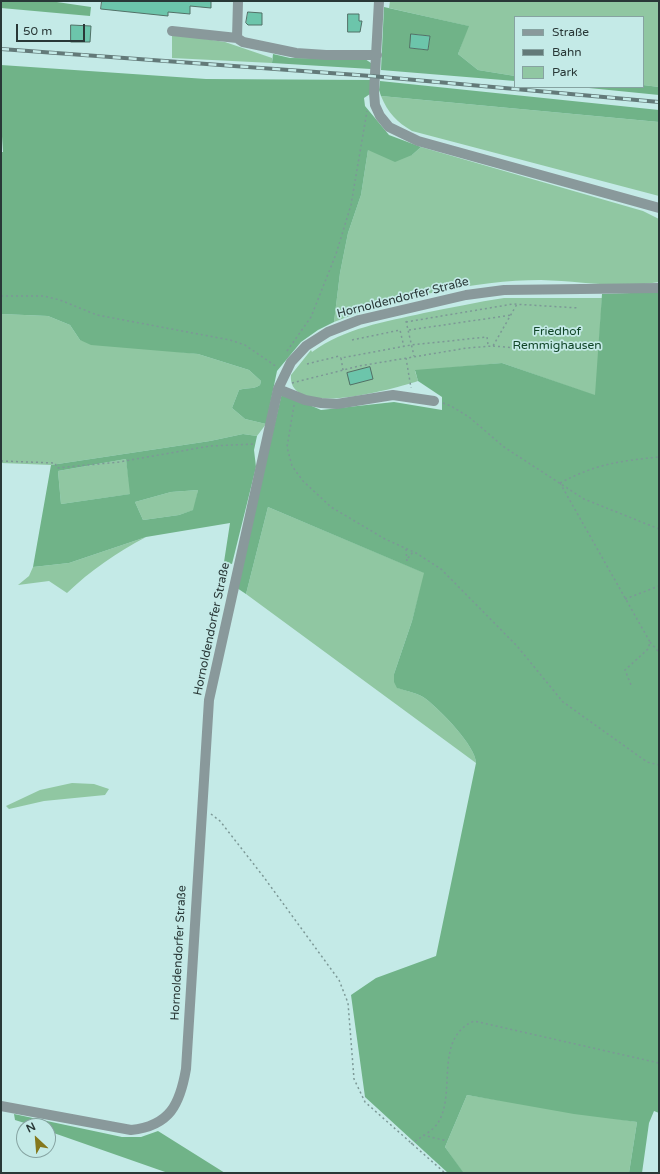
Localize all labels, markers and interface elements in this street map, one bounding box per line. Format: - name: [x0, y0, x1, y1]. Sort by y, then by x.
- scale bar: [18, 16, 87, 42]
- legend: [514, 16, 644, 88]
- text: 50 m: [23, 24, 52, 38]
- text: Straße: [552, 25, 589, 39]
- text: Bahn: [552, 45, 582, 59]
- text: Park: [552, 65, 578, 79]
- street label: Hornoldendorfer Straße: [336, 275, 470, 321]
- park label: Friedhof Remmighausen: [512, 325, 602, 353]
- street label: Hornoldendorfer Straße: [191, 561, 233, 697]
- street label: Hornoldendorfer Straße: [168, 885, 190, 1021]
- north arrow: [16, 1118, 56, 1158]
- text: N: [24, 1120, 38, 1135]

